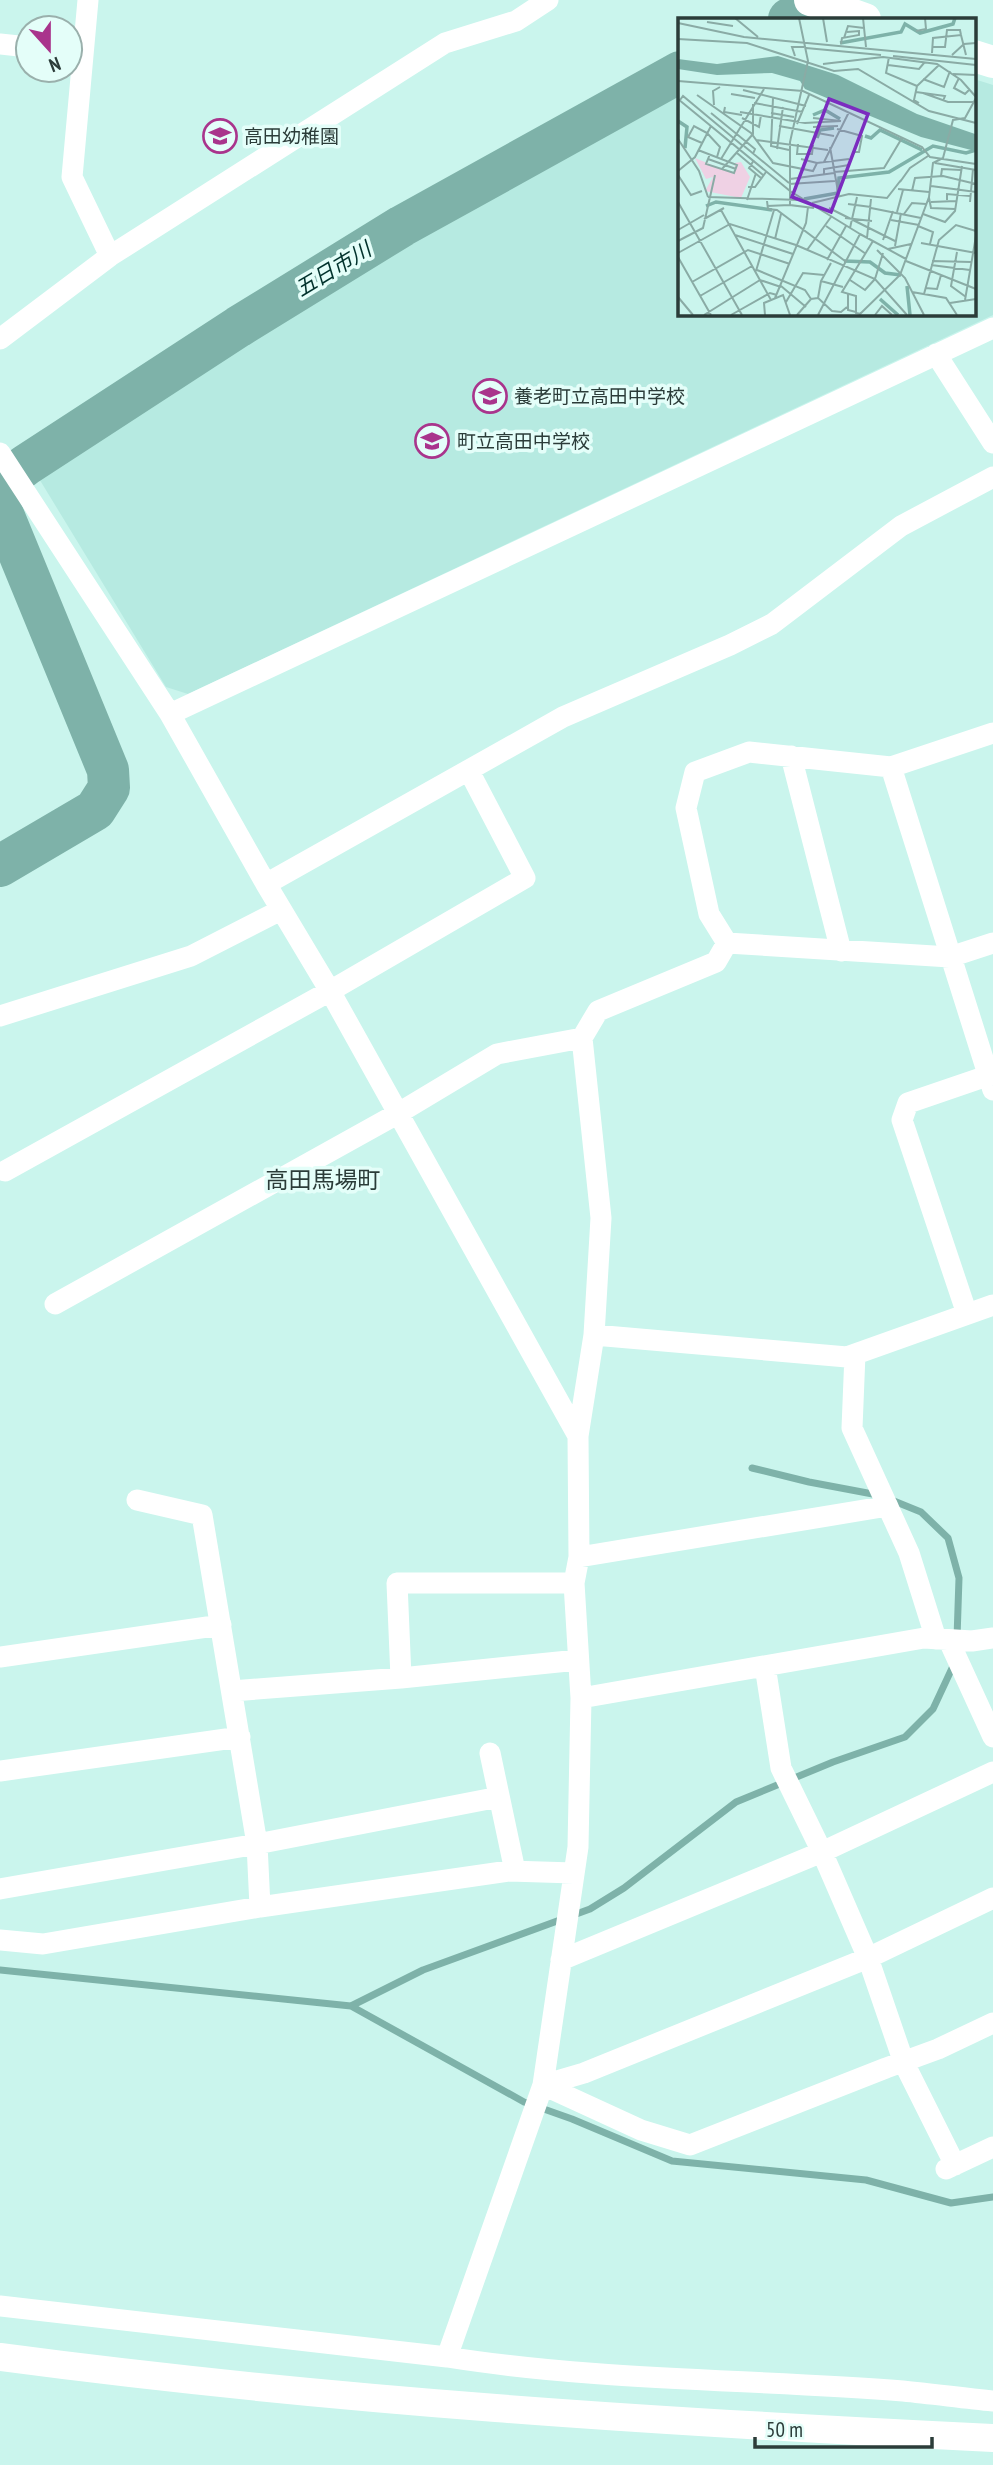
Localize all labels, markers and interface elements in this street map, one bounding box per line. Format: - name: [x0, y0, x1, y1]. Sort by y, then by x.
- north arrow: [14, 14, 84, 84]
- inset map: [678, 18, 976, 315]
- text: N: [46, 52, 64, 78]
- school or university icon: 高田幼稚園: [201, 117, 239, 155]
- place label: 高田幼稚園: [244, 124, 339, 148]
- water label: 五日市川: [290, 235, 378, 302]
- school or university icon: 養老町立高田中学校: [471, 377, 509, 415]
- place label: 養老町立高田中学校: [514, 384, 685, 408]
- school or university icon: 町立高田中学校: [413, 422, 451, 460]
- place label: 町立高田中学校: [457, 429, 590, 453]
- district label: 高田馬場町: [266, 1165, 381, 1194]
- scale bar: [755, 2406, 932, 2450]
- text: 50 m: [766, 2416, 803, 2443]

